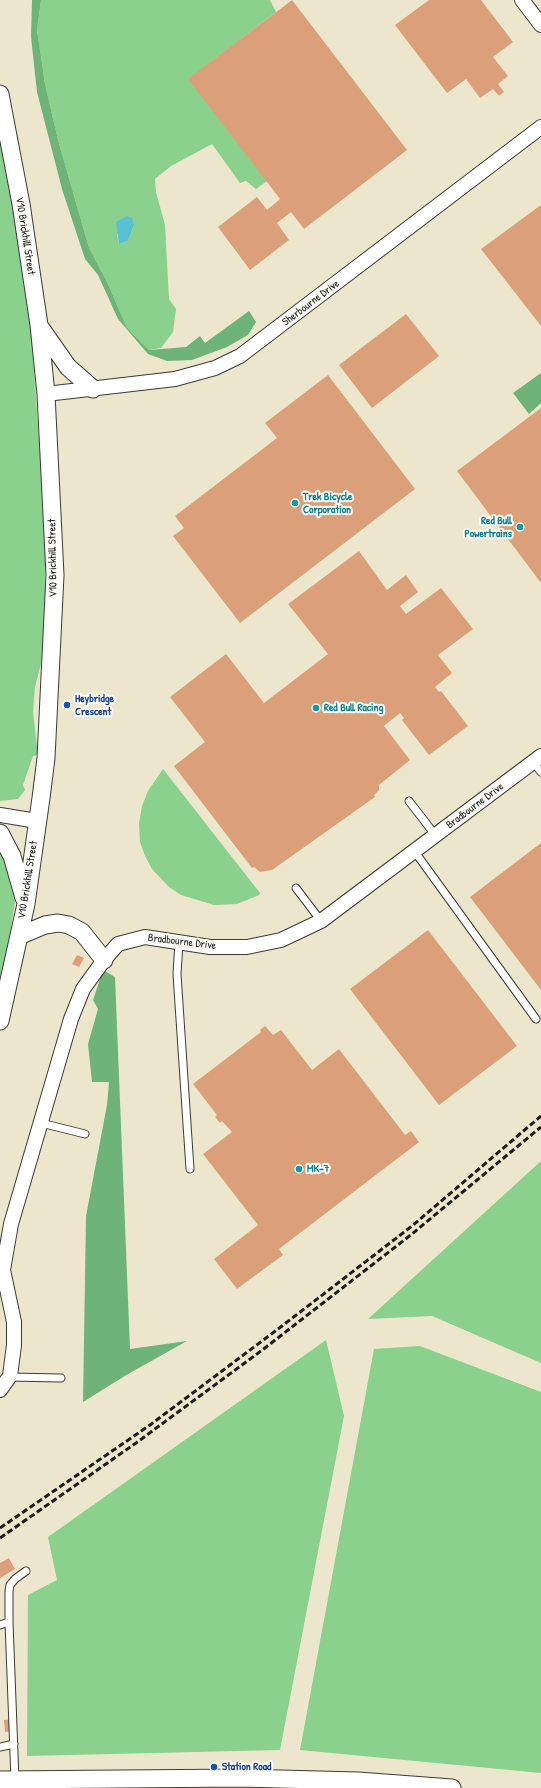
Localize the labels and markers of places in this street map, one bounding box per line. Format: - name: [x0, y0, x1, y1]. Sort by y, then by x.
- place label: Trek Bicycle Corporation: [303, 490, 352, 516]
- marker: Trek Bicycle Corporation: [290, 498, 300, 508]
- place label: Red Bull Powertrains: [465, 514, 512, 540]
- marker: Red Bull Powertrains: [515, 522, 525, 532]
- place label: Heybridge Crescent: [75, 692, 114, 718]
- marker: Heybridge Crescent: [62, 700, 72, 710]
- place label: Red Bull Racing: [324, 701, 383, 715]
- marker: Red Bull Racing: [311, 703, 321, 713]
- place label: MK-7: [307, 1162, 329, 1176]
- marker: MK-7: [294, 1164, 304, 1174]
- place label: Station Road: [222, 1760, 271, 1774]
- marker: Station Road: [209, 1762, 219, 1772]

